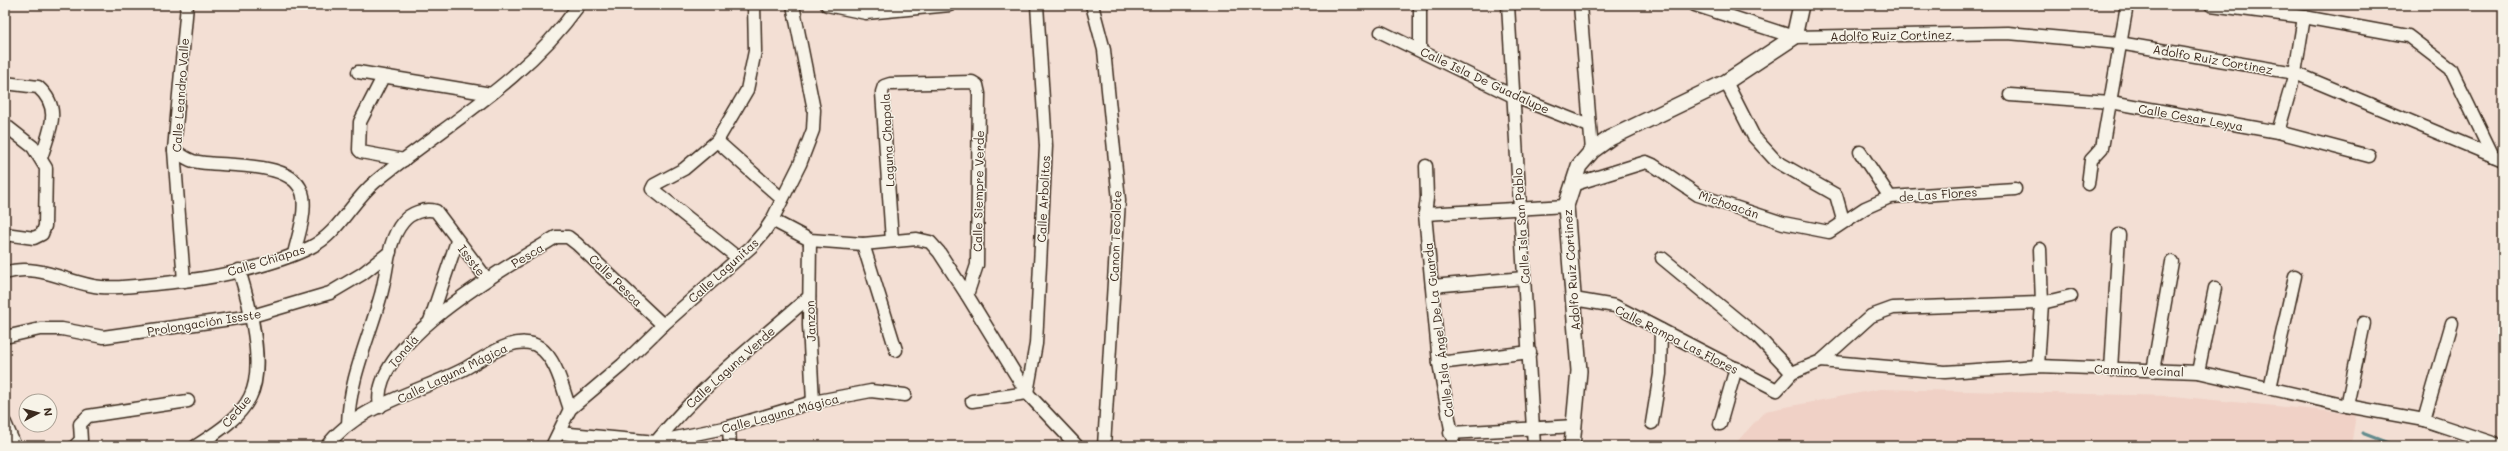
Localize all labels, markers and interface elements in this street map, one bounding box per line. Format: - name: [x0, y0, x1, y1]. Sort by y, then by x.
- street label: Adolfo Ruiz Cortinez: [1830, 26, 1952, 44]
- street label: Calle Leandro Valle: [168, 37, 192, 153]
- street label: Adolfo Ruiz Cortinez: [2152, 41, 2275, 77]
- street label: Calle Isla De Guadalupe: [1418, 43, 1552, 117]
- street label: Laguna Chapala: [877, 93, 897, 187]
- street label: Calle Cesar Leyva: [2137, 100, 2245, 134]
- street label: Calle Siempre Verde: [969, 130, 987, 252]
- street label: Calle Arbolitos: [1033, 155, 1053, 243]
- street label: Calle Isla San Pablo: [1509, 168, 1533, 284]
- street label: de Las Flores: [1898, 183, 1978, 205]
- street label: Michoacán: [1697, 186, 1761, 222]
- street label: Canon Tecolote: [1105, 190, 1125, 282]
- street label: Adolfo Ruiz Cortinez: [1559, 209, 1583, 331]
- street label: Calle Lagunitas: [684, 234, 762, 306]
- street label: Pesca: [508, 239, 546, 271]
- street label: Calle Chiapas: [225, 241, 307, 279]
- street label: Issste: [455, 241, 489, 279]
- street label: Calle Isla Ángel De La Guarda: [1419, 242, 1457, 418]
- street label: Calle Pesca: [586, 250, 646, 310]
- street label: Janzon: [801, 300, 819, 342]
- street label: Calle Rampa Las Flores: [1613, 301, 1742, 377]
- street label: Prolongación Issste: [146, 305, 262, 339]
- street label: Calle Laguna Verde: [682, 323, 778, 411]
- street label: Tonalá: [384, 331, 422, 371]
- street label: Calle Laguna Mágica: [394, 339, 510, 407]
- street label: Camino Vecinal: [2094, 360, 2184, 380]
- street label: Calle Laguna Mágica: [720, 390, 840, 436]
- street label: Cedue: [218, 391, 254, 431]
- north arrow: [18, 393, 58, 433]
- text: N: [40, 407, 56, 417]

